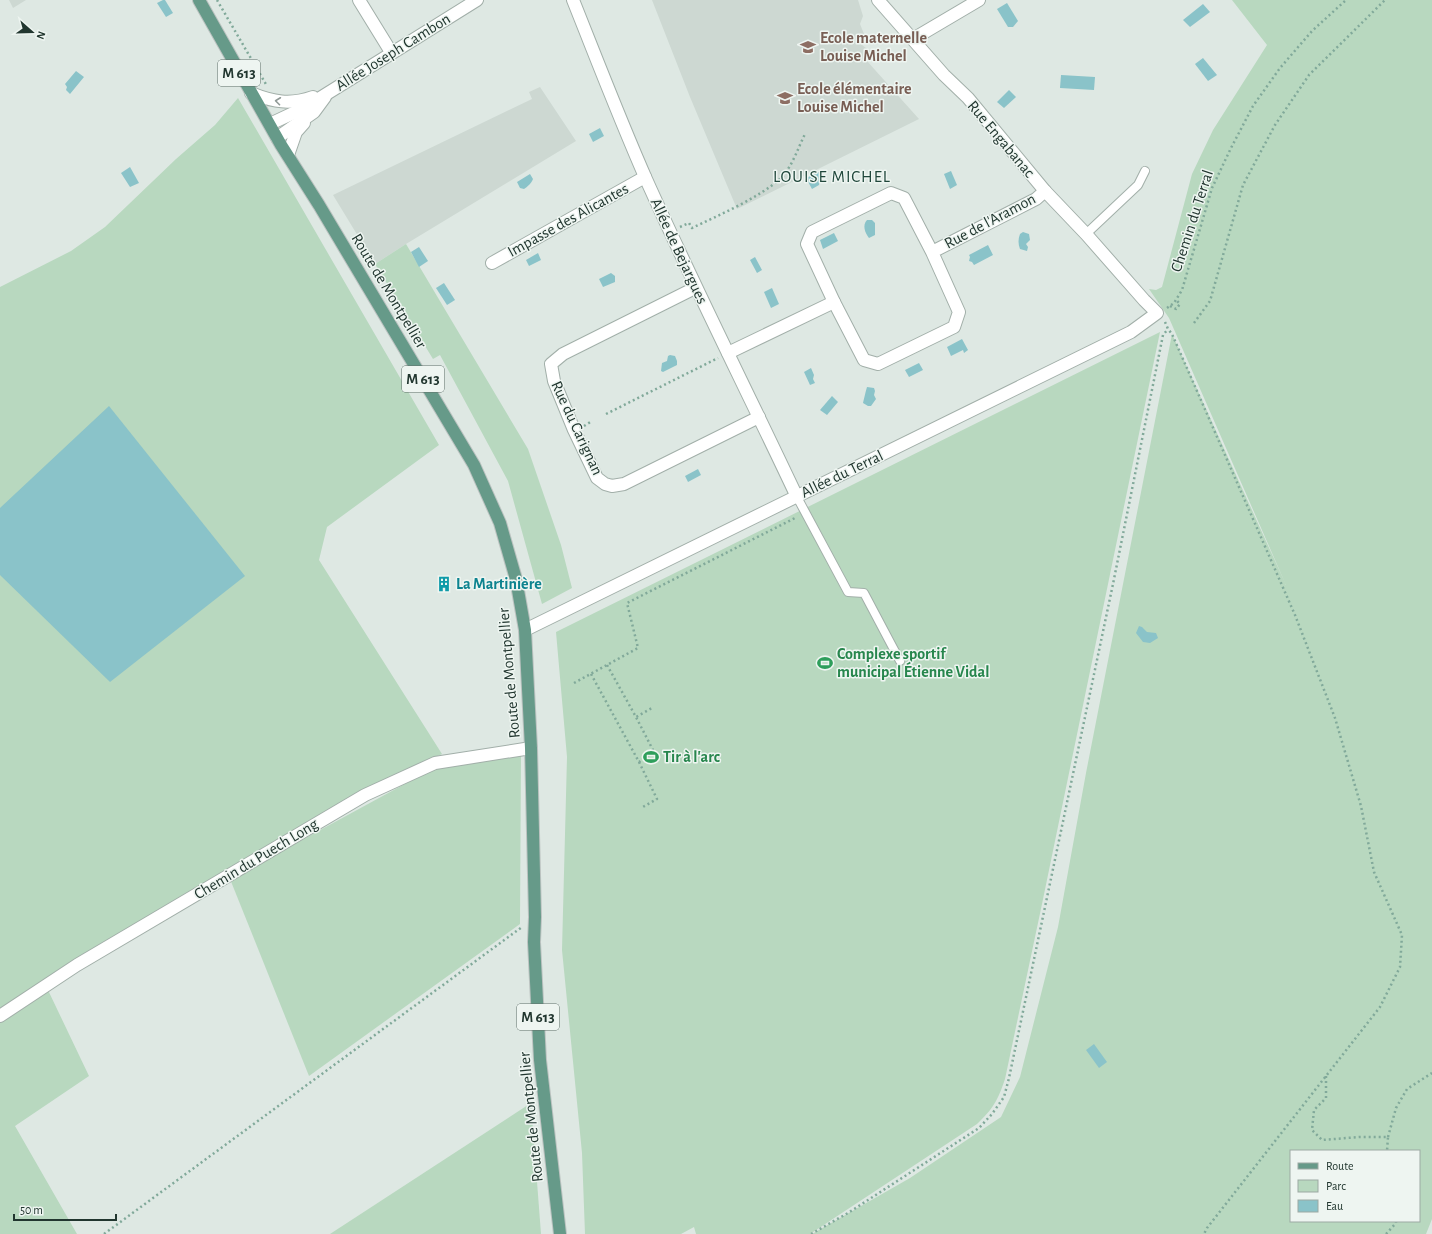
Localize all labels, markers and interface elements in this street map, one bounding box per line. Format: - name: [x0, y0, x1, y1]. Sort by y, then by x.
- street label: Allée Joseph Cambon: [333, 10, 453, 94]
- north arrow: [12, 12, 52, 52]
- text: N: [34, 30, 47, 41]
- place label: Ecole maternelle Louise Michel: [820, 30, 927, 64]
- school or university icon: Ecole maternelle Louise Michel: [799, 38, 817, 56]
- road number: M 613: [218, 60, 260, 86]
- place label: Ecole élémentaire Louise Michel: [797, 81, 912, 115]
- school or university icon: Ecole élémentaire Louise Michel: [776, 89, 794, 107]
- one-way arrow: [275, 97, 281, 106]
- street label: Rue Engabanac: [964, 98, 1038, 180]
- district label: LOUISE MICHEL: [773, 168, 891, 185]
- street label: Chemin du Terral: [1168, 168, 1216, 274]
- street label: Impasse des Alicantes: [505, 180, 631, 260]
- street label: Rue de l'Aramon: [942, 190, 1038, 252]
- street label: Allée de Bejargues: [647, 196, 710, 307]
- street label: Route de Montpellier: [348, 231, 430, 352]
- road number: M 613: [402, 366, 444, 392]
- street label: Rue du Carignan: [548, 378, 606, 478]
- street label: Allée du Terral: [798, 447, 886, 501]
- building icon: La Martinière: [435, 575, 453, 593]
- place label: La Martinière: [456, 576, 542, 592]
- street label: Route de Montpellier: [495, 606, 523, 739]
- place label: Complexe sportif municipal Étienne Vidal: [837, 646, 989, 680]
- sports icon: Complexe sportif municipal Étienne Vidal: [816, 654, 834, 672]
- sports icon: Tir à l'arc: [642, 748, 660, 766]
- place label: Tir à l'arc: [663, 749, 720, 765]
- street label: Chemin du Puech Long: [191, 816, 321, 902]
- road number: M 613: [517, 1004, 559, 1030]
- street label: Route de Montpellier: [516, 1050, 546, 1183]
- legend: [1290, 1150, 1420, 1222]
- text: Route: [1326, 1160, 1353, 1172]
- text: Parc: [1326, 1180, 1346, 1192]
- scale bar: [14, 1196, 116, 1222]
- text: Eau: [1326, 1200, 1343, 1212]
- text: 50 m: [20, 1204, 43, 1216]

